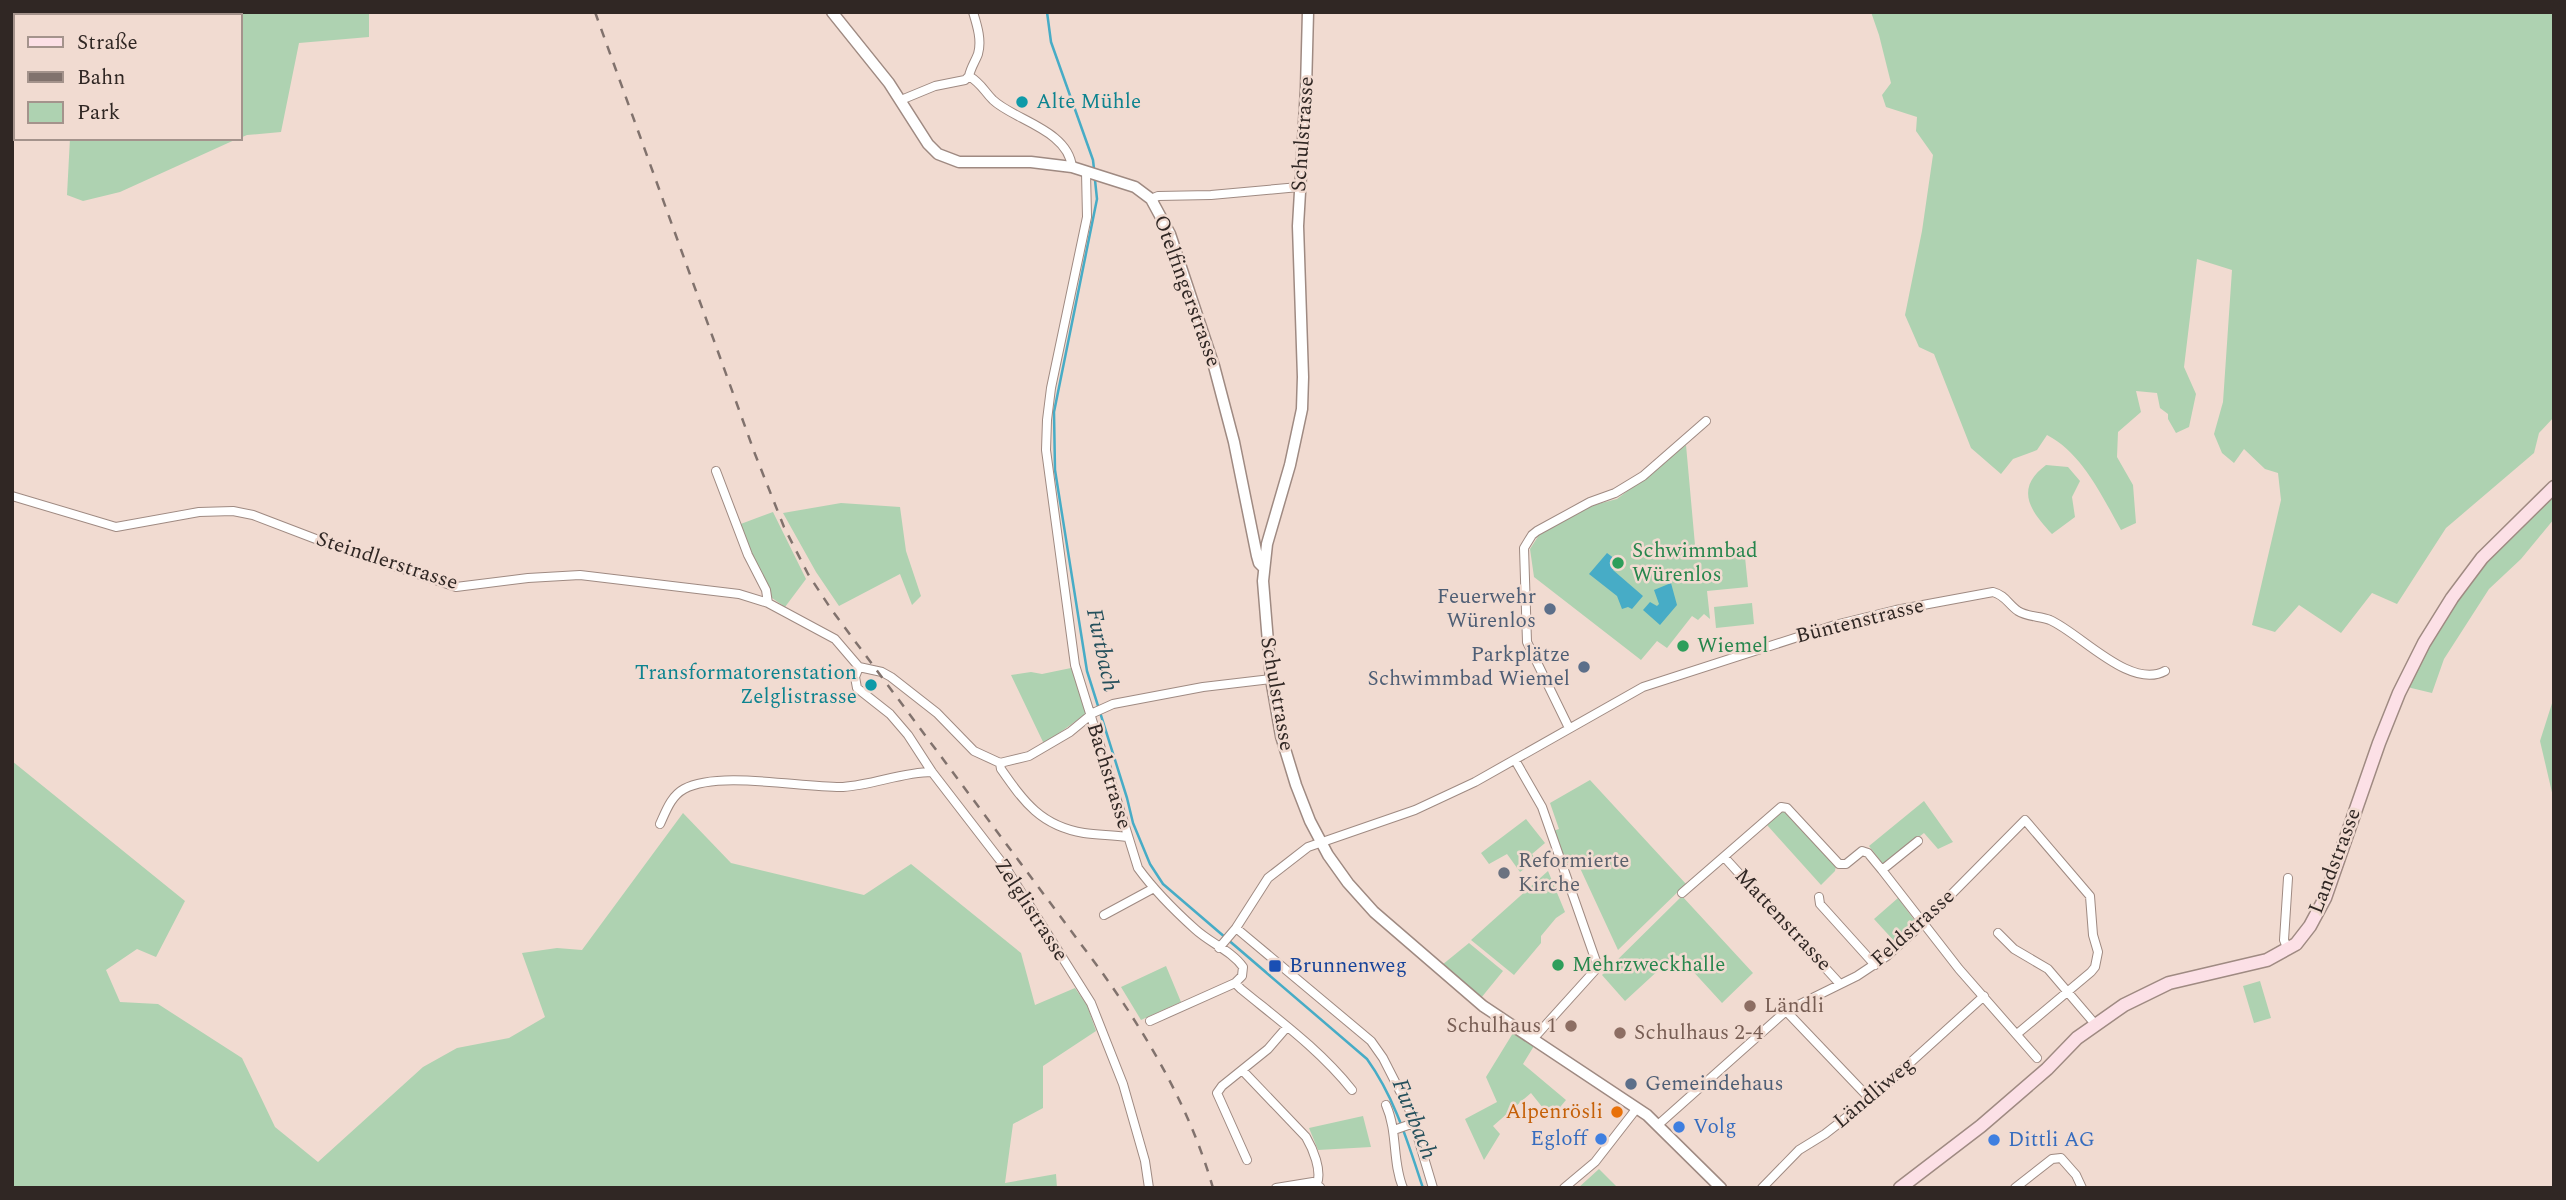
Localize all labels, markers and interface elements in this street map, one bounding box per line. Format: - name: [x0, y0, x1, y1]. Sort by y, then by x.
- legend: [14, 14, 242, 140]
- text: Straße: [77, 27, 138, 59]
- text: Bahn: [77, 62, 125, 94]
- street label: Schulstrasse: [1283, 75, 1323, 193]
- place label: Alte Mühle: [1036, 86, 1141, 118]
- marker: Alte Mühle: [1014, 94, 1030, 110]
- text: Park: [77, 97, 121, 129]
- street label: Otelfingerstrasse: [1145, 210, 1229, 372]
- street label: Steindlerstrasse: [312, 523, 462, 599]
- place label: Schwimmbad Würenlos: [1632, 535, 1758, 591]
- marker: Schwimmbad Würenlos: [1610, 555, 1626, 571]
- place label: Feuerwehr Würenlos: [1437, 581, 1536, 637]
- street label: Büntenstrasse: [1793, 590, 1927, 652]
- marker: Feuerwehr Würenlos: [1542, 601, 1558, 617]
- water label: Furtbach: [1076, 605, 1128, 695]
- place label: Wiemel: [1697, 630, 1769, 662]
- street label: Schulstrasse: [1251, 634, 1303, 754]
- marker: Wiemel: [1675, 638, 1691, 654]
- place label: Parkplätze Schwimmbad Wiemel: [1367, 639, 1570, 695]
- place label: Transformatorenstation Zelglistrasse: [635, 657, 857, 713]
- marker: Parkplätze Schwimmbad Wiemel: [1576, 659, 1592, 675]
- marker: Transformatorenstation Zelglistrasse: [863, 677, 879, 693]
- street label: Bachstrasse: [1078, 719, 1140, 833]
- street label: Landstrasse: [2300, 803, 2370, 919]
- place label: Reformierte Kirche: [1518, 845, 1630, 901]
- street label: Zelglistrasse: [986, 852, 1076, 968]
- street label: Mattenstrasse: [1727, 861, 1839, 979]
- marker: Reformierte Kirche: [1496, 865, 1512, 881]
- street label: Feldstrasse: [1864, 881, 1962, 975]
- place label: Mehrzweckhalle: [1572, 949, 1725, 981]
- place label: Brunnenweg: [1289, 950, 1407, 982]
- marker: Mehrzweckhalle: [1550, 957, 1566, 973]
- marker: Brunnenweg: [1267, 958, 1283, 974]
- place label: Ländli: [1764, 990, 1824, 1022]
- marker: Ländli: [1742, 998, 1758, 1014]
- place label: Schulhaus 1: [1446, 1010, 1557, 1042]
- place label: Schulhaus 2-4: [1634, 1017, 1764, 1049]
- marker: Schulhaus 1: [1563, 1018, 1579, 1034]
- marker: Schulhaus 2-4: [1612, 1025, 1628, 1041]
- street label: Ländliweg: [1826, 1049, 1922, 1137]
- place label: Gemeindehaus: [1645, 1068, 1783, 1100]
- water label: Furtbach: [1382, 1073, 1446, 1165]
- marker: Gemeindehaus: [1623, 1076, 1639, 1092]
- place label: Alpenrösli: [1505, 1096, 1603, 1128]
- marker: Alpenrösli: [1609, 1104, 1625, 1120]
- place label: Volg: [1693, 1111, 1736, 1143]
- marker: Volg: [1671, 1119, 1687, 1135]
- place label: Egloff: [1530, 1123, 1589, 1155]
- place label: Dittli AG: [2008, 1124, 2095, 1156]
- marker: Egloff: [1593, 1131, 1609, 1147]
- marker: Dittli AG: [1986, 1132, 2002, 1148]

